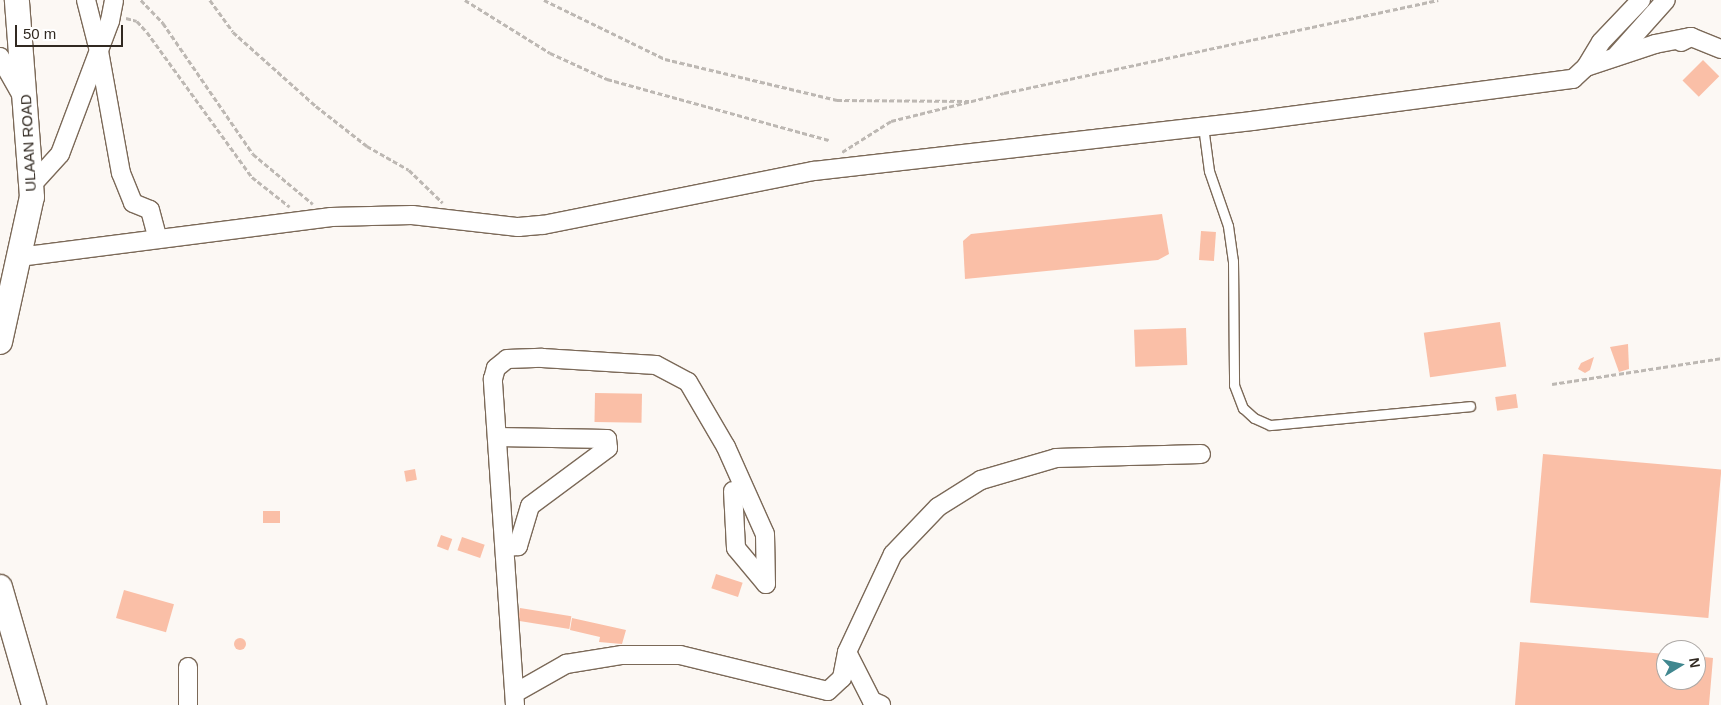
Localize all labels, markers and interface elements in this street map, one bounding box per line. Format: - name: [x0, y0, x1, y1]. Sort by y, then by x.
- scale bar: [18, 15, 125, 47]
- text: 50 m: [23, 25, 56, 42]
- street label: ULAAN ROAD: [16, 94, 40, 192]
- north arrow: [1656, 640, 1706, 690]
- text: N: [1686, 657, 1704, 669]

